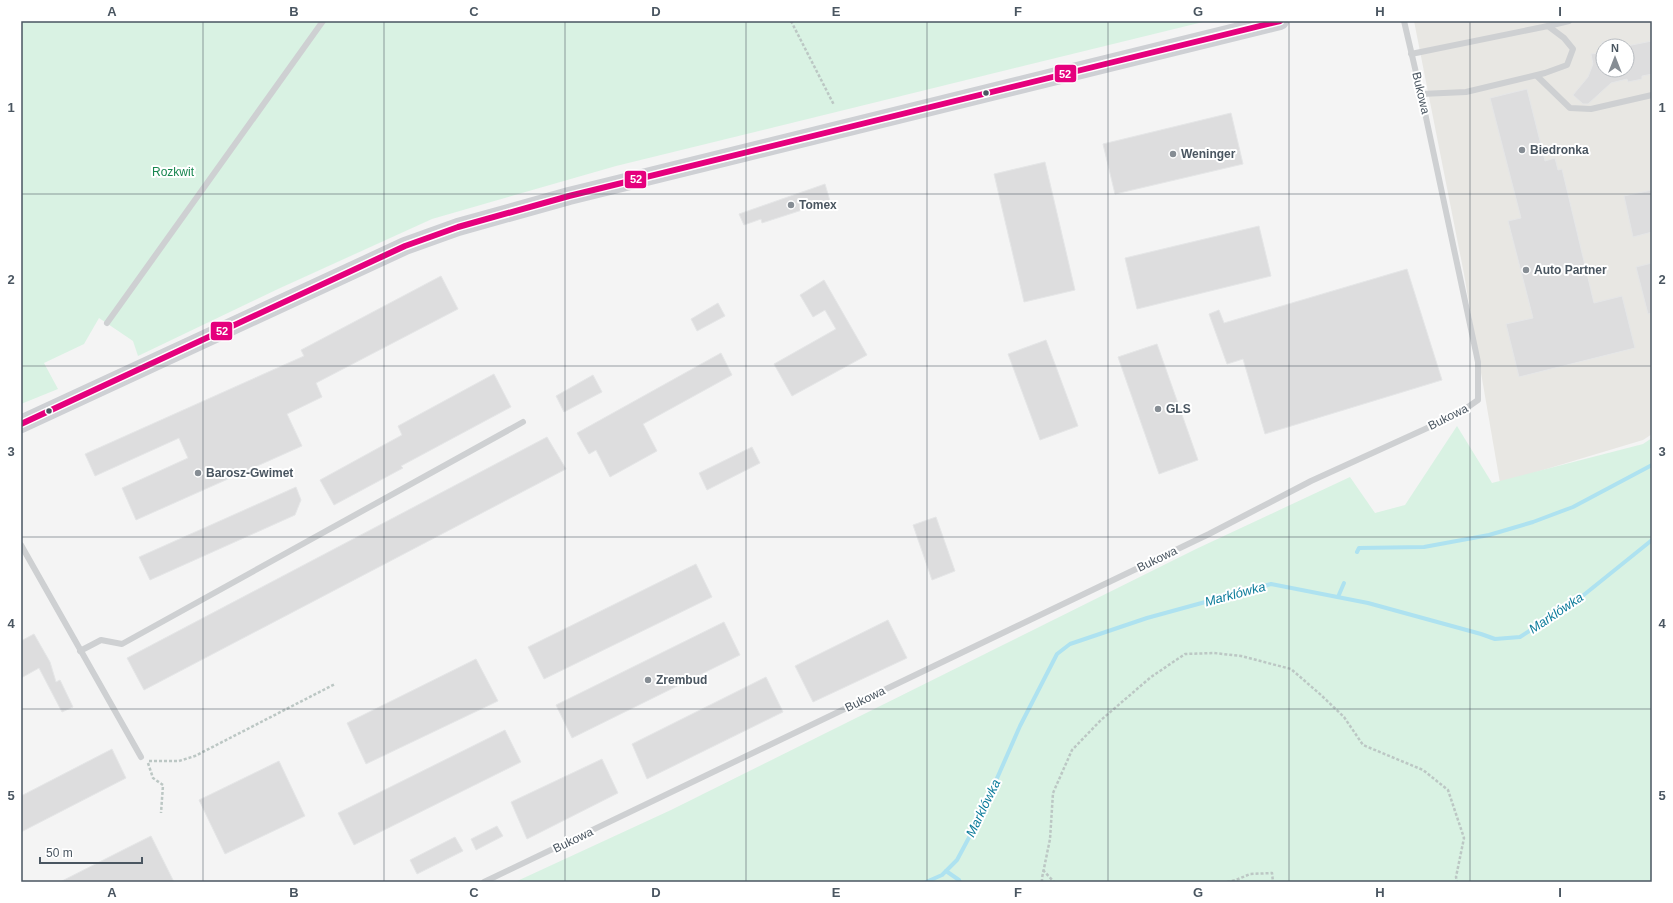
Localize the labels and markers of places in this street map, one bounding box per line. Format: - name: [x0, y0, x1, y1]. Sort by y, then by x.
- unlabelled marker: [981, 88, 991, 98]
- place label: Biedronka: [1530, 143, 1589, 157]
- marker: Biedronka: [1517, 145, 1527, 155]
- place label: Weninger: [1181, 147, 1236, 161]
- marker: Weninger: [1168, 149, 1178, 159]
- place label: Tomex: [799, 198, 837, 212]
- marker: Tomex: [786, 200, 796, 210]
- place label: Auto Partner: [1534, 263, 1607, 277]
- marker: Auto Partner: [1521, 265, 1531, 275]
- place label: GLS: [1166, 402, 1191, 416]
- marker: GLS: [1153, 404, 1163, 414]
- unlabelled marker: [44, 406, 54, 416]
- place label: Barosz-Gwimet: [206, 466, 293, 480]
- marker: Barosz-Gwimet: [193, 468, 203, 478]
- place label: Zrembud: [656, 673, 707, 687]
- marker: Zrembud: [643, 675, 653, 685]

